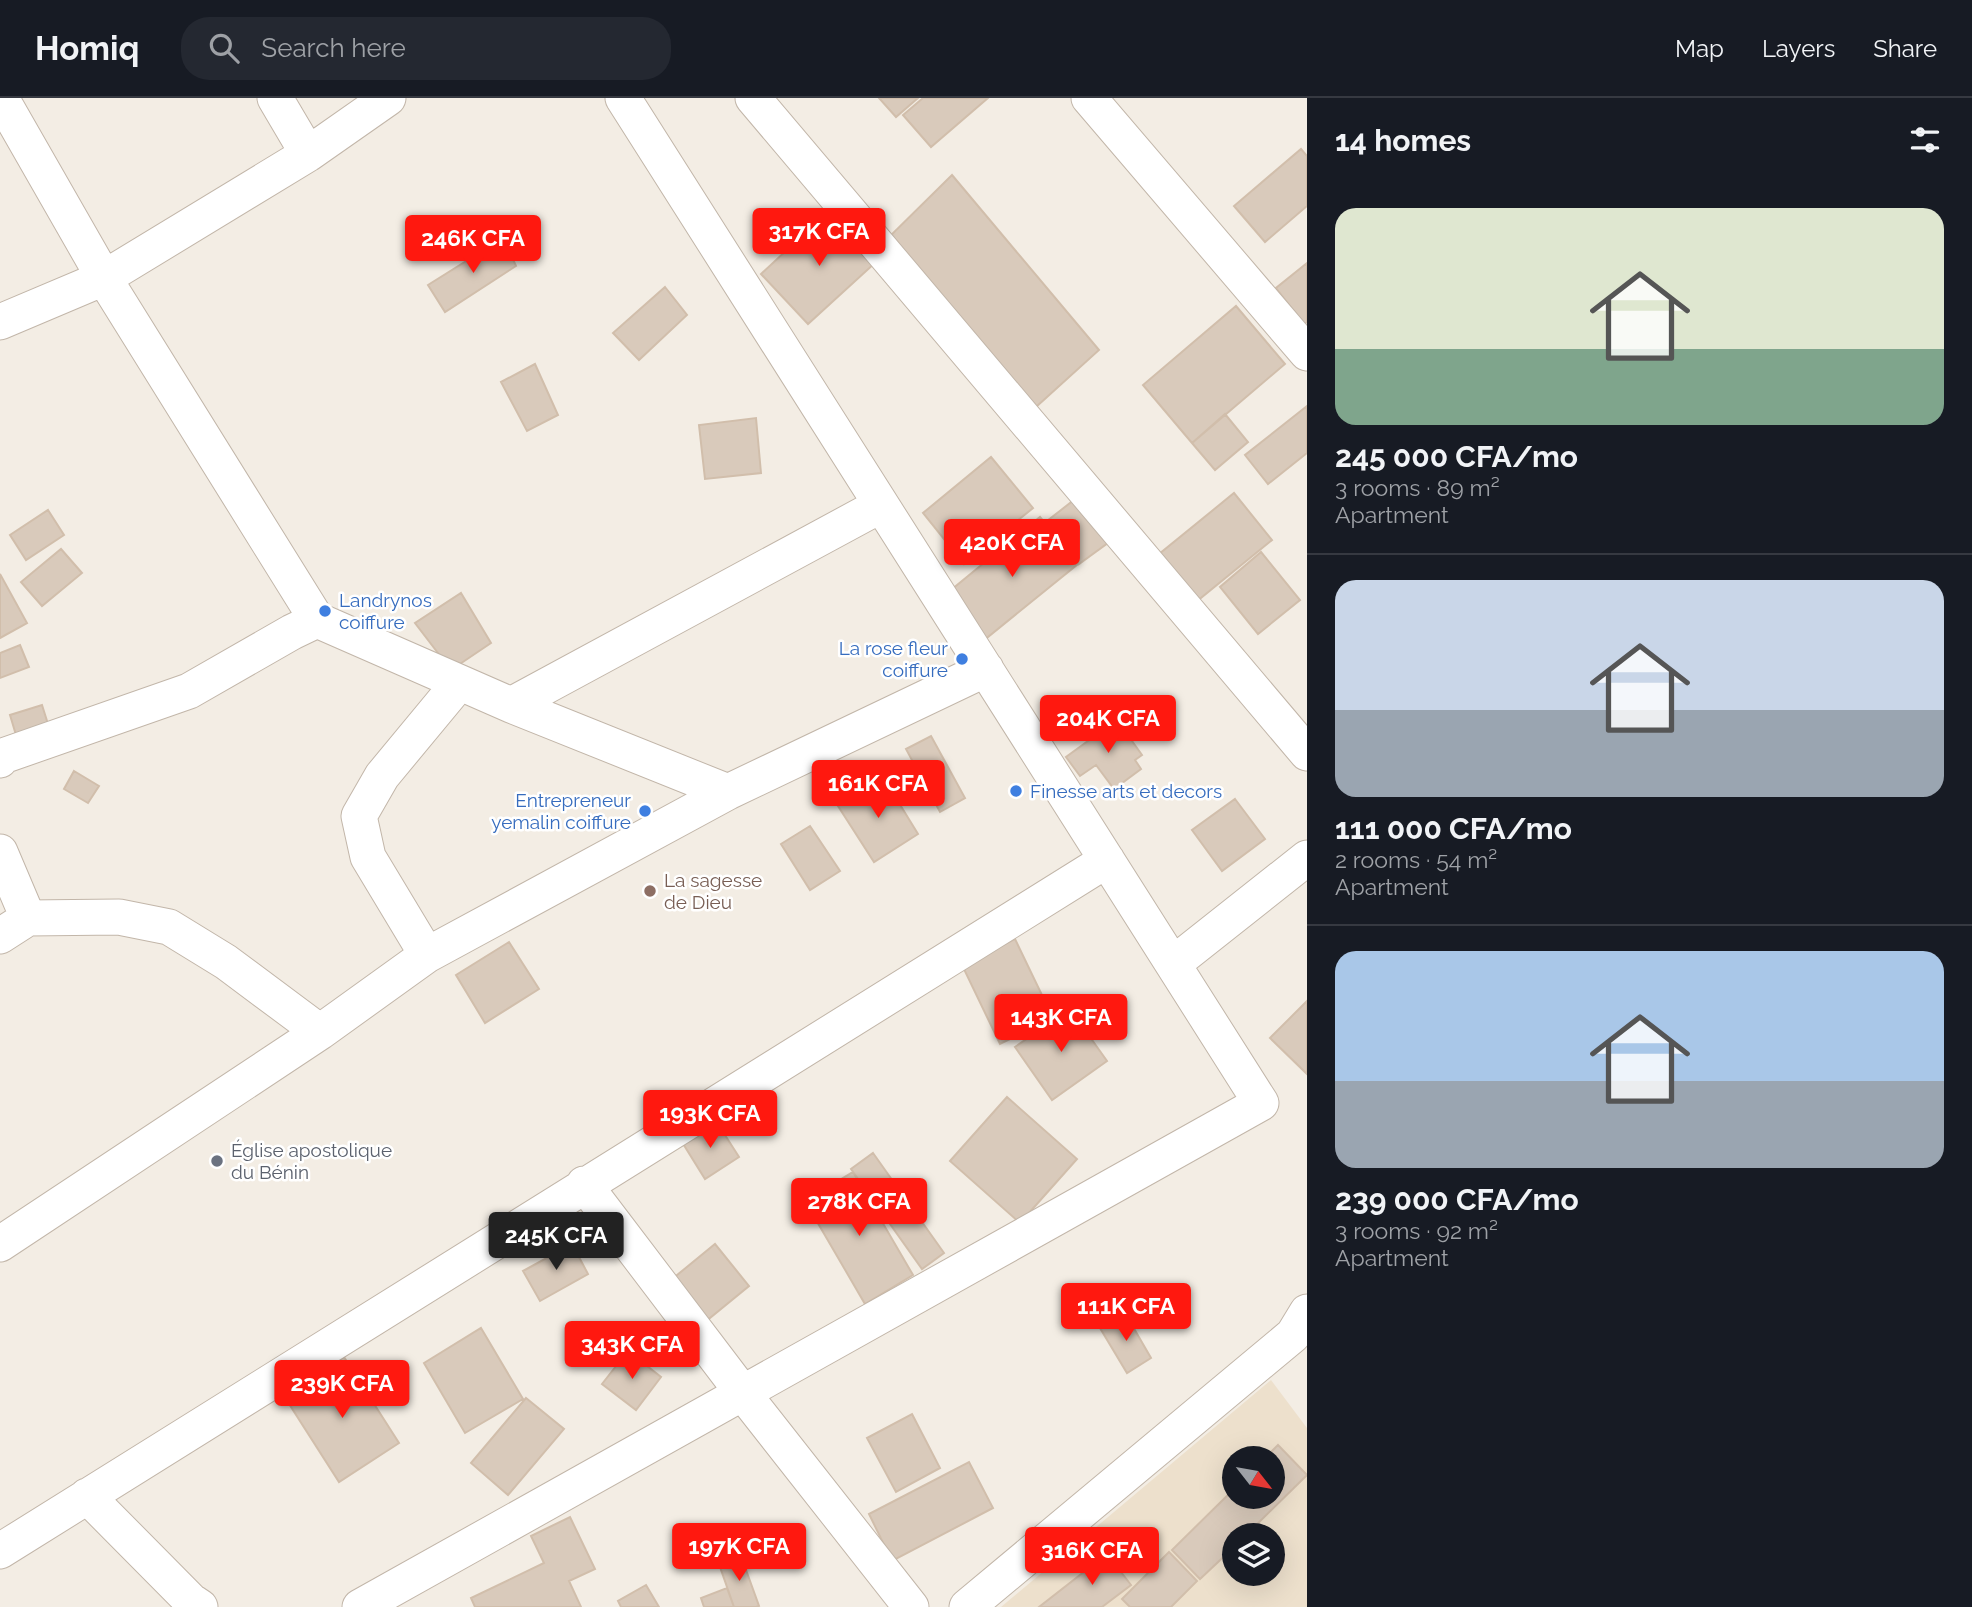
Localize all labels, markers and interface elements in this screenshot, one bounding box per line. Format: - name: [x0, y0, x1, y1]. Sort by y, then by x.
- search box: [181, 17, 671, 80]
- text: Homiq: [35, 29, 139, 68]
- icon: search: [205, 29, 243, 67]
- text: Search here: [261, 33, 406, 63]
- text: Map: [1675, 34, 1724, 63]
- text: Layers: [1762, 34, 1835, 63]
- text: Share: [1873, 34, 1937, 63]
- icon: filters: [1906, 121, 1944, 159]
- text: 14 homes: [1335, 123, 1471, 158]
- pin: 317K CFA: [747, 208, 891, 268]
- pin: 246K CFA: [401, 216, 545, 275]
- text: 317K CFA: [769, 217, 870, 244]
- text: 246K CFA: [421, 224, 525, 251]
- icon: home: [1577, 253, 1703, 379]
- text: 245 000 CFA/mo: [1335, 439, 1578, 474]
- text: 3 rooms · 89 m²: [1335, 474, 1500, 501]
- text: Apartment: [1335, 501, 1449, 528]
- pin: 420K CFA: [940, 519, 1084, 579]
- text: 420K CFA: [960, 528, 1064, 555]
- place label: Landrynos coiffure: [339, 589, 432, 633]
- marker: Landrynos coiffure: [317, 603, 333, 619]
- icon: home: [1577, 625, 1703, 751]
- place label: La rose fleur coiffure: [839, 637, 948, 681]
- marker: La rose fleur coiffure: [954, 651, 970, 667]
- pin: 204K CFA: [1036, 696, 1180, 755]
- text: 204K CFA: [1056, 704, 1160, 731]
- pin: 161K CFA: [806, 760, 950, 820]
- text: 161K CFA: [828, 769, 928, 796]
- place label: Finesse arts et decors: [1030, 780, 1222, 802]
- marker: Finesse arts et decors: [1008, 783, 1024, 799]
- place label: Entrepreneur yemalin coiffure: [491, 789, 631, 833]
- marker: Entrepreneur yemalin coiffure: [637, 803, 653, 819]
- text: 111 000 CFA/mo: [1335, 811, 1572, 846]
- text: 2 rooms · 54 m²: [1335, 846, 1497, 873]
- place label: La sagesse de Dieu: [664, 869, 762, 913]
- text: Apartment: [1335, 873, 1449, 900]
- marker: La sagesse de Dieu: [642, 883, 658, 899]
- pin: 143K CFA: [989, 995, 1133, 1054]
- icon: home: [1577, 996, 1703, 1122]
- text: 143K CFA: [1010, 1003, 1112, 1030]
- pin: 193K CFA: [638, 1090, 782, 1150]
- text: 193K CFA: [659, 1099, 761, 1126]
- place label: Église apostolique du Bénin: [231, 1139, 392, 1183]
- marker: Église apostolique du Bénin: [209, 1153, 225, 1169]
- pin: 278K CFA: [787, 1178, 931, 1238]
- text: 239 000 CFA/mo: [1335, 1182, 1579, 1217]
- text: 278K CFA: [807, 1187, 911, 1214]
- pin: 245K CFA: [484, 1212, 628, 1272]
- text: 3 rooms · 92 m²: [1335, 1217, 1498, 1244]
- text: 245K CFA: [505, 1221, 607, 1248]
- text: Apartment: [1335, 1244, 1449, 1271]
- pin: 111K CFA: [1054, 1284, 1198, 1343]
- text: 111K CFA: [1077, 1292, 1175, 1319]
- pin: 343K CFA: [560, 1322, 704, 1381]
- text: 343K CFA: [581, 1330, 683, 1357]
- pin: 239K CFA: [270, 1360, 414, 1420]
- text: 239K CFA: [290, 1369, 394, 1396]
- north arrow: [1222, 1446, 1284, 1508]
- map controls: [1222, 1446, 1285, 1586]
- button: layers: [1222, 1523, 1285, 1586]
- pin: 197K CFA: [667, 1524, 811, 1583]
- pin: 316K CFA: [1020, 1528, 1164, 1587]
- text: 197K CFA: [688, 1532, 790, 1559]
- text: 316K CFA: [1041, 1536, 1143, 1563]

